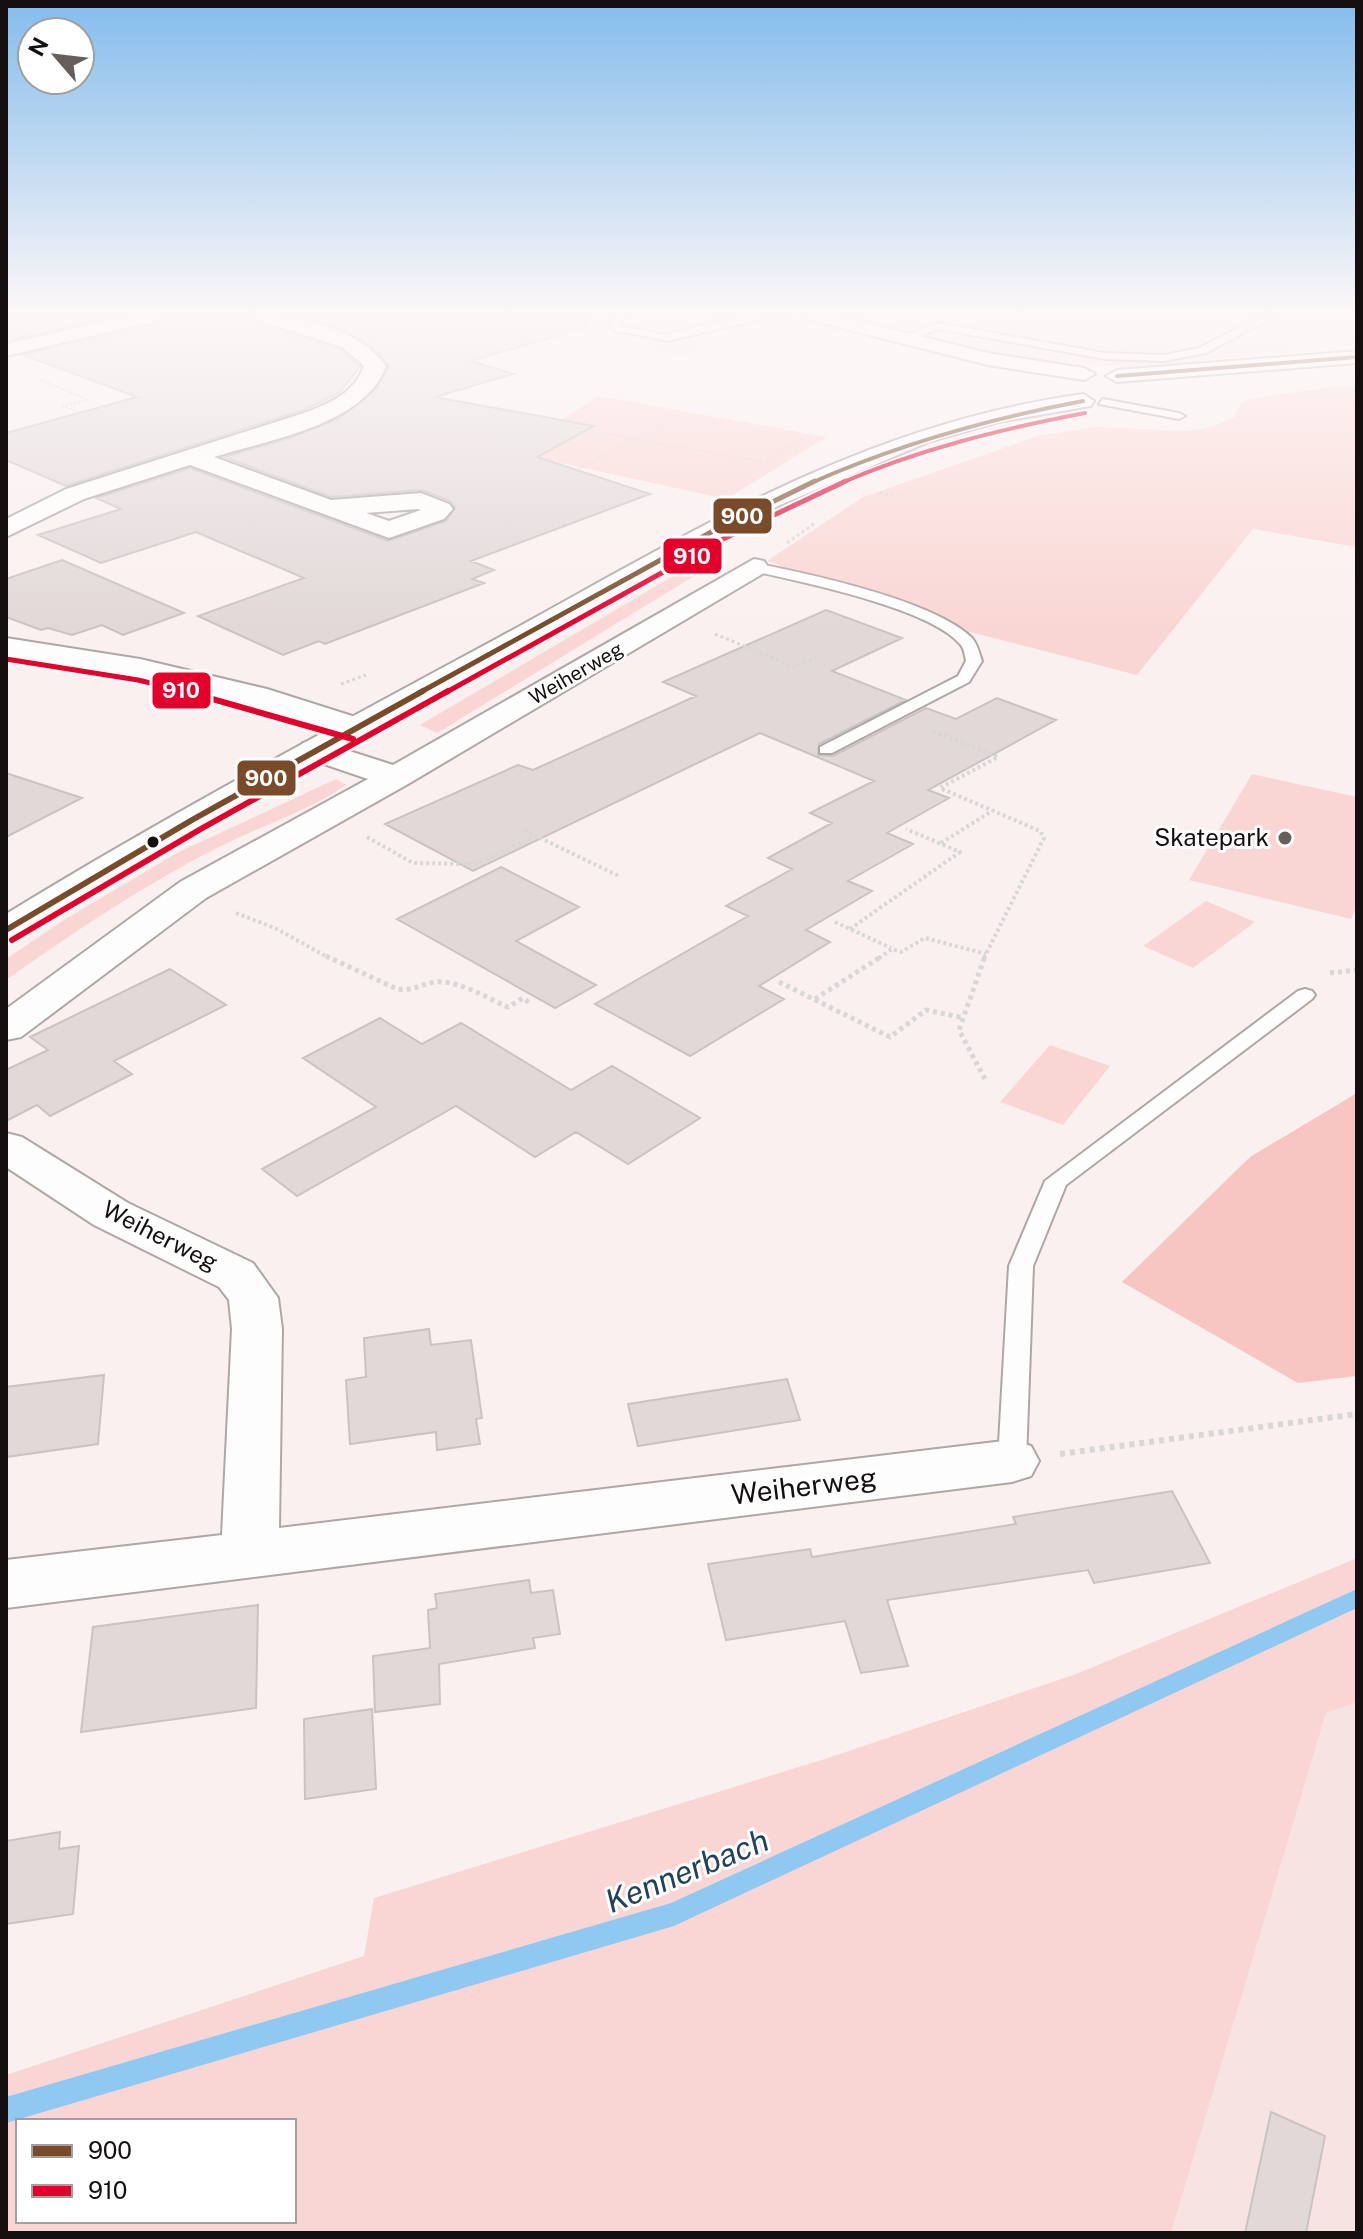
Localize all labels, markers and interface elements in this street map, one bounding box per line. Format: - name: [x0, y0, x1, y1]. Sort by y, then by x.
- north arrow: [16, 16, 96, 96]
- text: N: [23, 33, 54, 60]
- line badge: 900: [712, 497, 773, 535]
- text: 900: [721, 503, 763, 529]
- line badge: 910: [662, 537, 723, 575]
- text: 910: [673, 543, 711, 569]
- street label: Weiherweg: [525, 636, 627, 710]
- line badge: 910: [151, 671, 212, 710]
- text: 910: [162, 677, 200, 703]
- line badge: 900: [236, 759, 297, 797]
- text: 900: [245, 765, 287, 791]
- place label: Skatepark: [1154, 823, 1269, 851]
- marker: Skatepark: [1276, 829, 1294, 847]
- unlabelled marker: [145, 834, 161, 850]
- street label: Weiherweg: [98, 1194, 223, 1276]
- street label: Weiherweg: [729, 1460, 879, 1511]
- water label: Kennerbach: [600, 1821, 774, 1920]
- legend: [16, 2119, 296, 2223]
- text: 900: [88, 2136, 132, 2164]
- text: 910: [88, 2176, 127, 2204]

